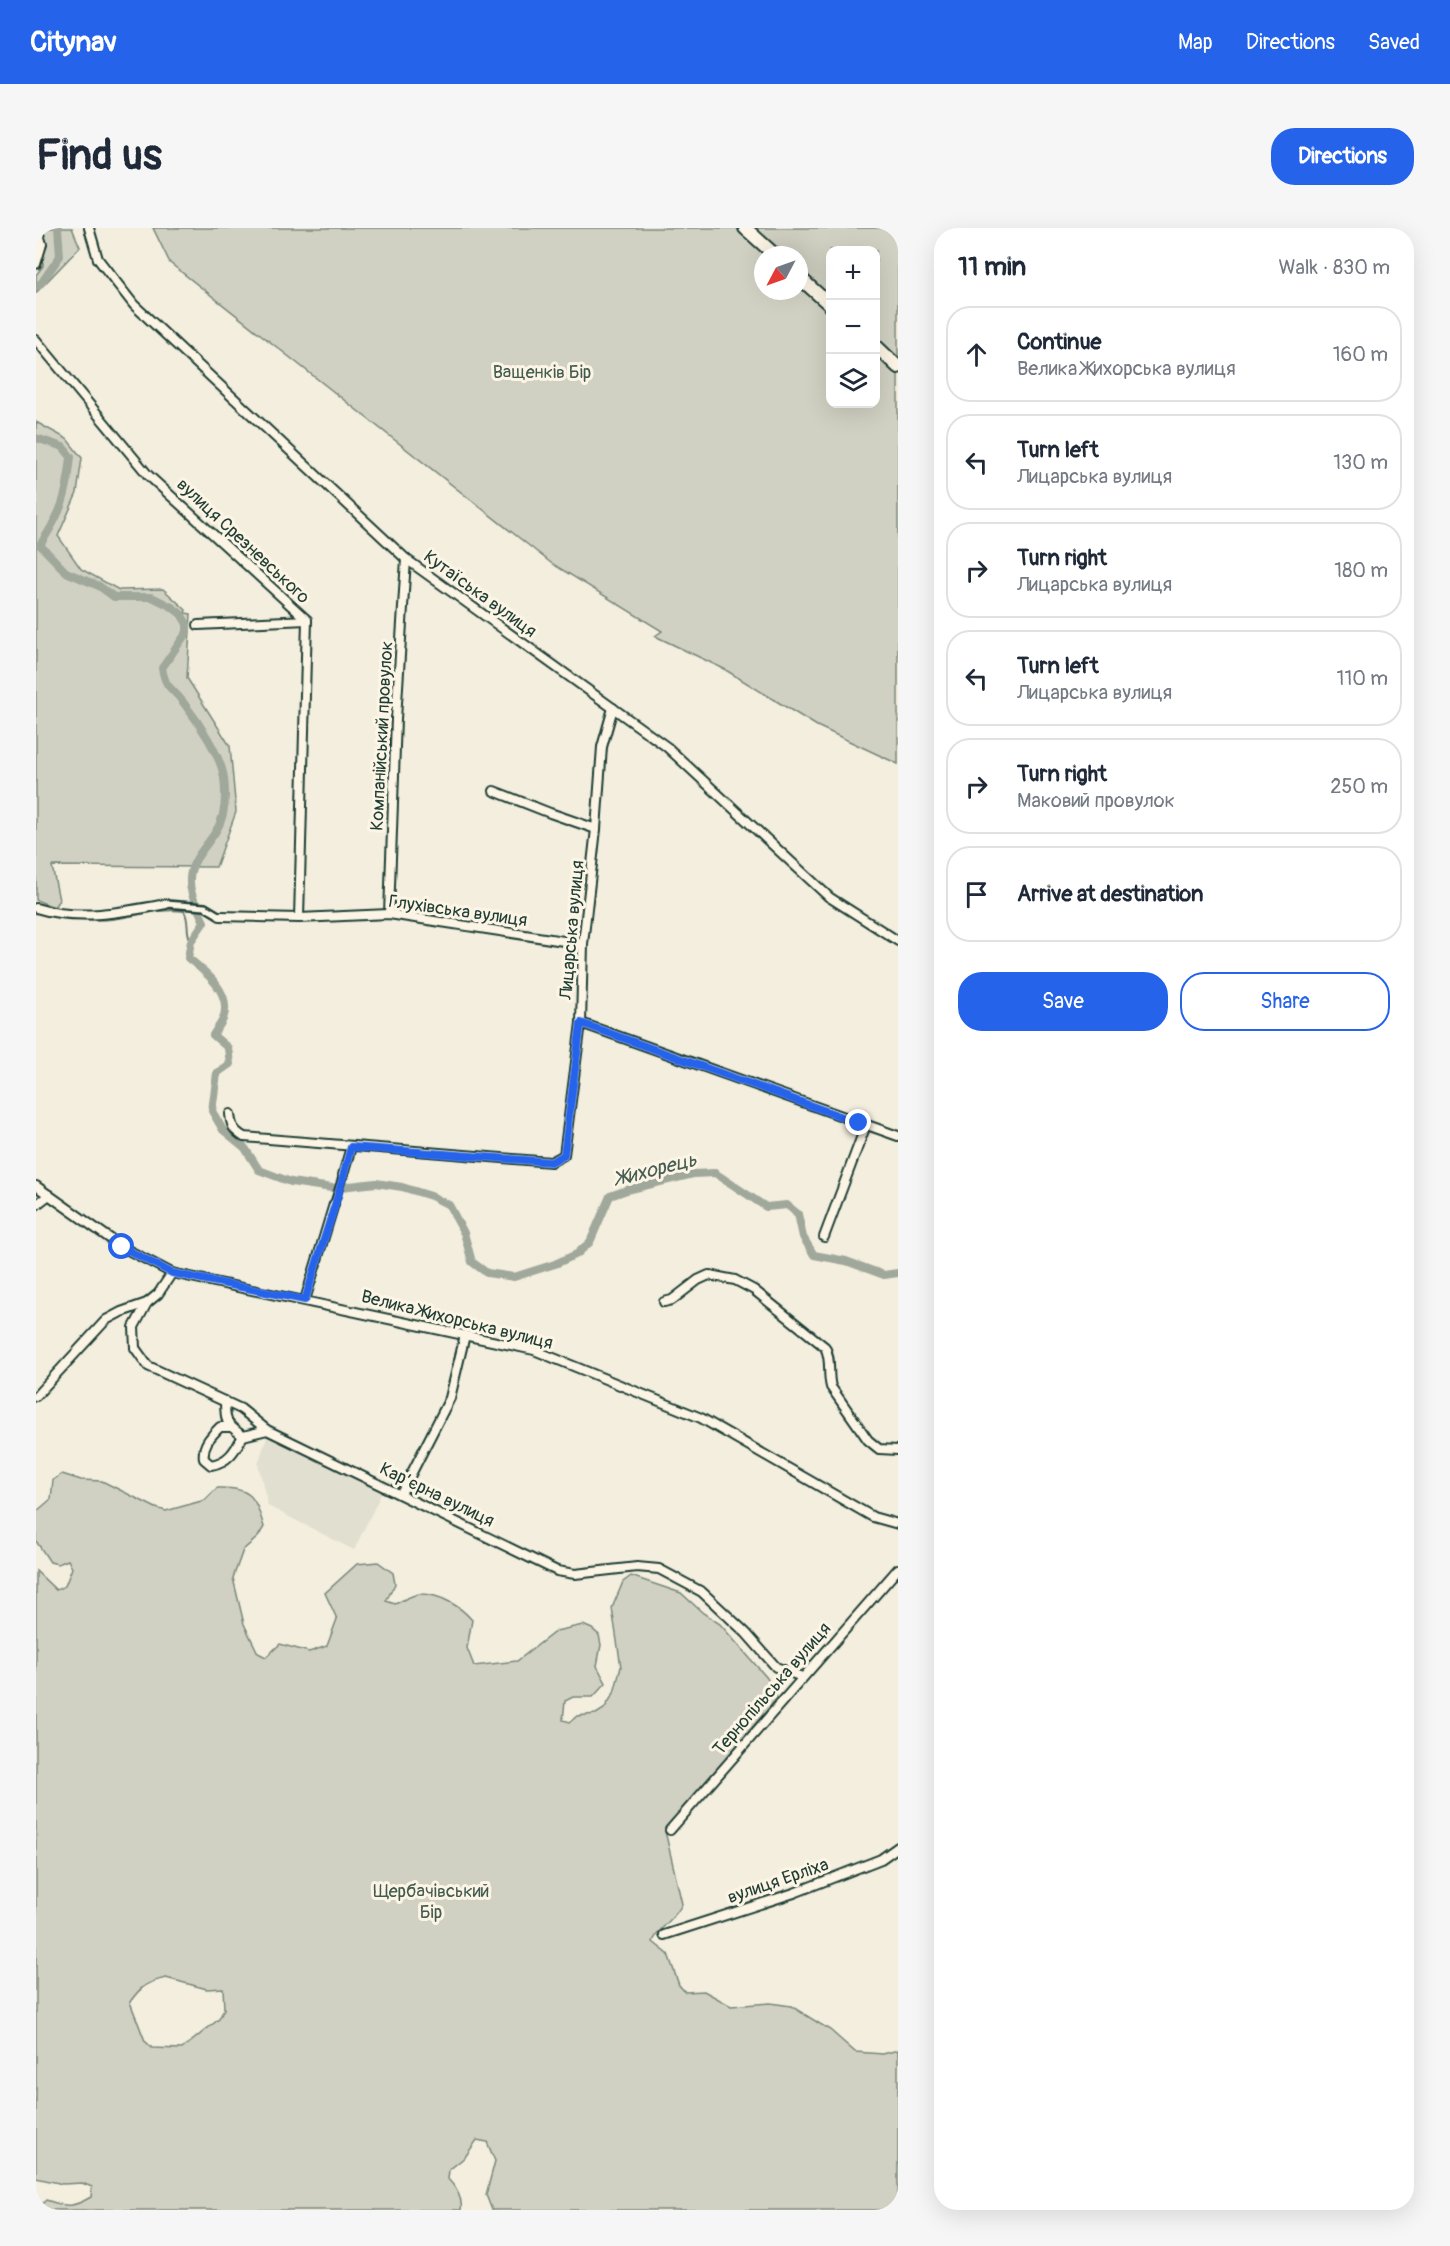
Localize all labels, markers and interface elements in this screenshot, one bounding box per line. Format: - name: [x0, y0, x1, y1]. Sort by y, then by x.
- text: Citynav: [30, 25, 117, 60]
- text: Map: [1178, 29, 1213, 56]
- text: Directions: [1246, 29, 1335, 56]
- text: Saved: [1368, 29, 1420, 56]
- button: Directions: [1271, 128, 1414, 185]
- text: Find us: [36, 130, 162, 182]
- north arrow: [754, 246, 808, 300]
- map controls: [826, 246, 880, 408]
- button: +: [826, 246, 880, 300]
- text: 11 min: [958, 251, 1026, 283]
- text: Walk · 830 m: [1278, 255, 1390, 280]
- button: −: [826, 300, 880, 354]
- text: Continue: [1017, 328, 1101, 356]
- icon: ahead: [960, 338, 993, 371]
- text: 160 m: [1333, 342, 1388, 367]
- button: layers: [826, 354, 880, 408]
- text: Велика Жихорська вулиця: [1017, 356, 1236, 381]
- park label: Ващенків Бір: [493, 361, 591, 384]
- text: Turn left: [1017, 436, 1099, 464]
- icon: left: [960, 446, 993, 479]
- text: 130 m: [1333, 450, 1388, 475]
- text: Лицарська вулиця: [1017, 464, 1172, 489]
- street label: вулиця Срезневського: [172, 473, 315, 609]
- text: Turn right: [1017, 544, 1107, 572]
- street label: Кутаїська вулиця: [419, 545, 541, 643]
- icon: right: [960, 554, 993, 587]
- text: 180 m: [1334, 558, 1388, 583]
- text: Лицарська вулиця: [1017, 572, 1172, 597]
- street label: Компанійський провулок: [366, 641, 398, 831]
- text: Turn left: [1017, 652, 1099, 680]
- icon: left: [960, 662, 993, 695]
- text: 110 m: [1337, 666, 1388, 691]
- text: Лицарська вулиця: [1017, 680, 1172, 705]
- text: Turn right: [1017, 760, 1107, 788]
- icon: right: [960, 770, 993, 803]
- text: 250 m: [1330, 774, 1388, 799]
- text: Маковий провулок: [1017, 788, 1175, 813]
- street label: Лицарська вулиця: [554, 859, 590, 1002]
- icon: arrive: [960, 878, 993, 911]
- text: Arrive at destination: [1017, 880, 1203, 908]
- street label: Глухівська вулиця: [387, 890, 529, 932]
- button: Save: [958, 972, 1168, 1031]
- button: Share: [1180, 972, 1390, 1031]
- route end: [845, 1109, 871, 1135]
- water label: Жихорець: [610, 1147, 700, 1192]
- route start: [108, 1233, 134, 1259]
- street label: Велика Жихорська вулиця: [359, 1285, 555, 1355]
- street label: Кар’єрна вулиця: [376, 1457, 498, 1533]
- street label: Тернопільська вулиця: [708, 1618, 836, 1760]
- street label: вулиця Ерліха: [724, 1853, 832, 1909]
- park label: Щербачівський Бір: [373, 1880, 489, 1924]

